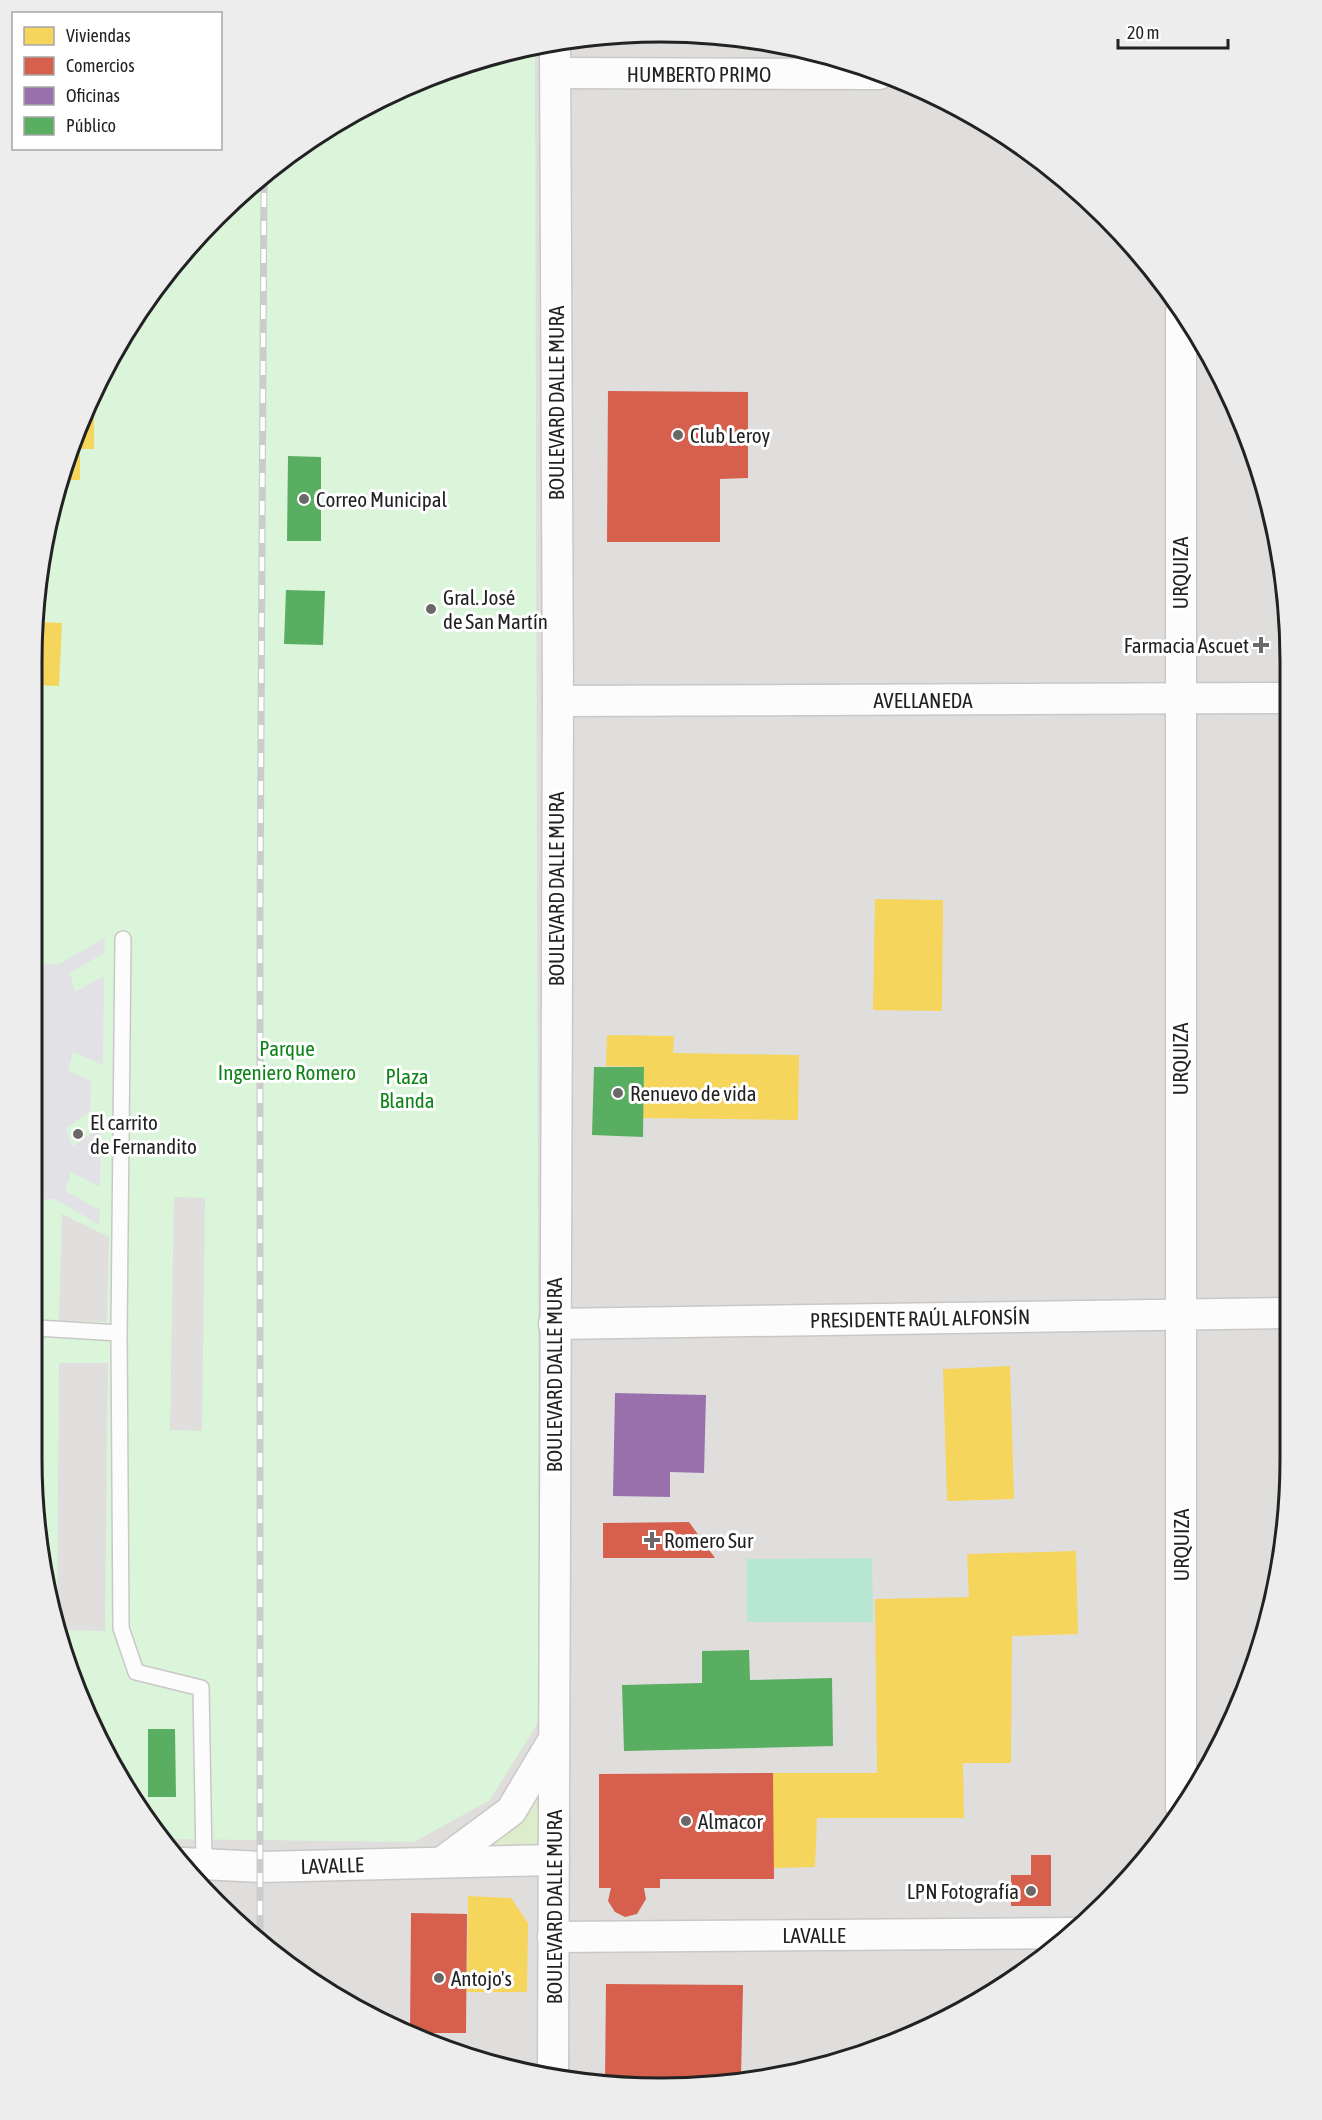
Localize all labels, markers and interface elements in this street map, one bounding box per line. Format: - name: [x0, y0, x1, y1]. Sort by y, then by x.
- legend: [12, 12, 222, 150]
- scale bar: [1118, 12, 1228, 50]
- text: 20 m: [1127, 22, 1159, 43]
- text: Viviendas: [66, 25, 131, 46]
- text: Comercios: [66, 55, 135, 76]
- street label: HUMBERTO PRIMO: [627, 62, 771, 86]
- text: Oficinas: [66, 85, 120, 106]
- text: Público: [66, 115, 116, 136]
- street label: BOULEVARD DALLE MURA: [544, 305, 568, 500]
- place label: Club Leroy: [690, 423, 771, 447]
- marker: Club Leroy: [671, 428, 685, 442]
- place label: Correo Municipal: [316, 487, 447, 511]
- marker: Correo Municipal: [297, 492, 311, 506]
- street label: URQUIZA: [1168, 536, 1192, 609]
- place label: Gral. José de San Martín: [443, 585, 548, 633]
- marker: Gral. José de San Martín: [424, 602, 438, 616]
- place label: Farmacia Ascuet: [1124, 633, 1249, 657]
- marker: Farmacia Ascuet: [1254, 638, 1268, 652]
- street label: AVELLANEDA: [873, 688, 973, 712]
- street label: BOULEVARD DALLE MURA: [544, 791, 568, 986]
- street label: URQUIZA: [1168, 1022, 1192, 1095]
- park label: Parque Ingeniero Romero: [218, 1036, 356, 1084]
- park label: Plaza Blanda: [379, 1064, 435, 1112]
- place label: Renuevo de vida: [630, 1081, 756, 1105]
- marker: Renuevo de vida: [611, 1086, 625, 1100]
- place label: El carrito de Fernandito: [90, 1110, 197, 1158]
- marker: El carrito de Fernandito: [71, 1127, 85, 1141]
- street label: BOULEVARD DALLE MURA: [542, 1277, 566, 1472]
- street label: PRESIDENTE RAÚL ALFONSÍN: [810, 1304, 1030, 1332]
- street label: URQUIZA: [1169, 1508, 1193, 1581]
- place label: Romero Sur: [664, 1528, 754, 1552]
- marker: Romero Sur: [645, 1533, 659, 1547]
- street label: BOULEVARD DALLE MURA: [542, 1809, 566, 2004]
- place label: Almacor: [698, 1809, 763, 1833]
- marker: Almacor: [679, 1814, 693, 1828]
- street label: LAVALLE: [300, 1852, 364, 1878]
- place label: LPN Fotografía: [907, 1879, 1019, 1903]
- marker: LPN Fotografía: [1024, 1884, 1038, 1898]
- street label: LAVALLE: [782, 1923, 846, 1947]
- place label: Antojo's: [451, 1966, 512, 1990]
- marker: Antojo's: [432, 1971, 446, 1985]

